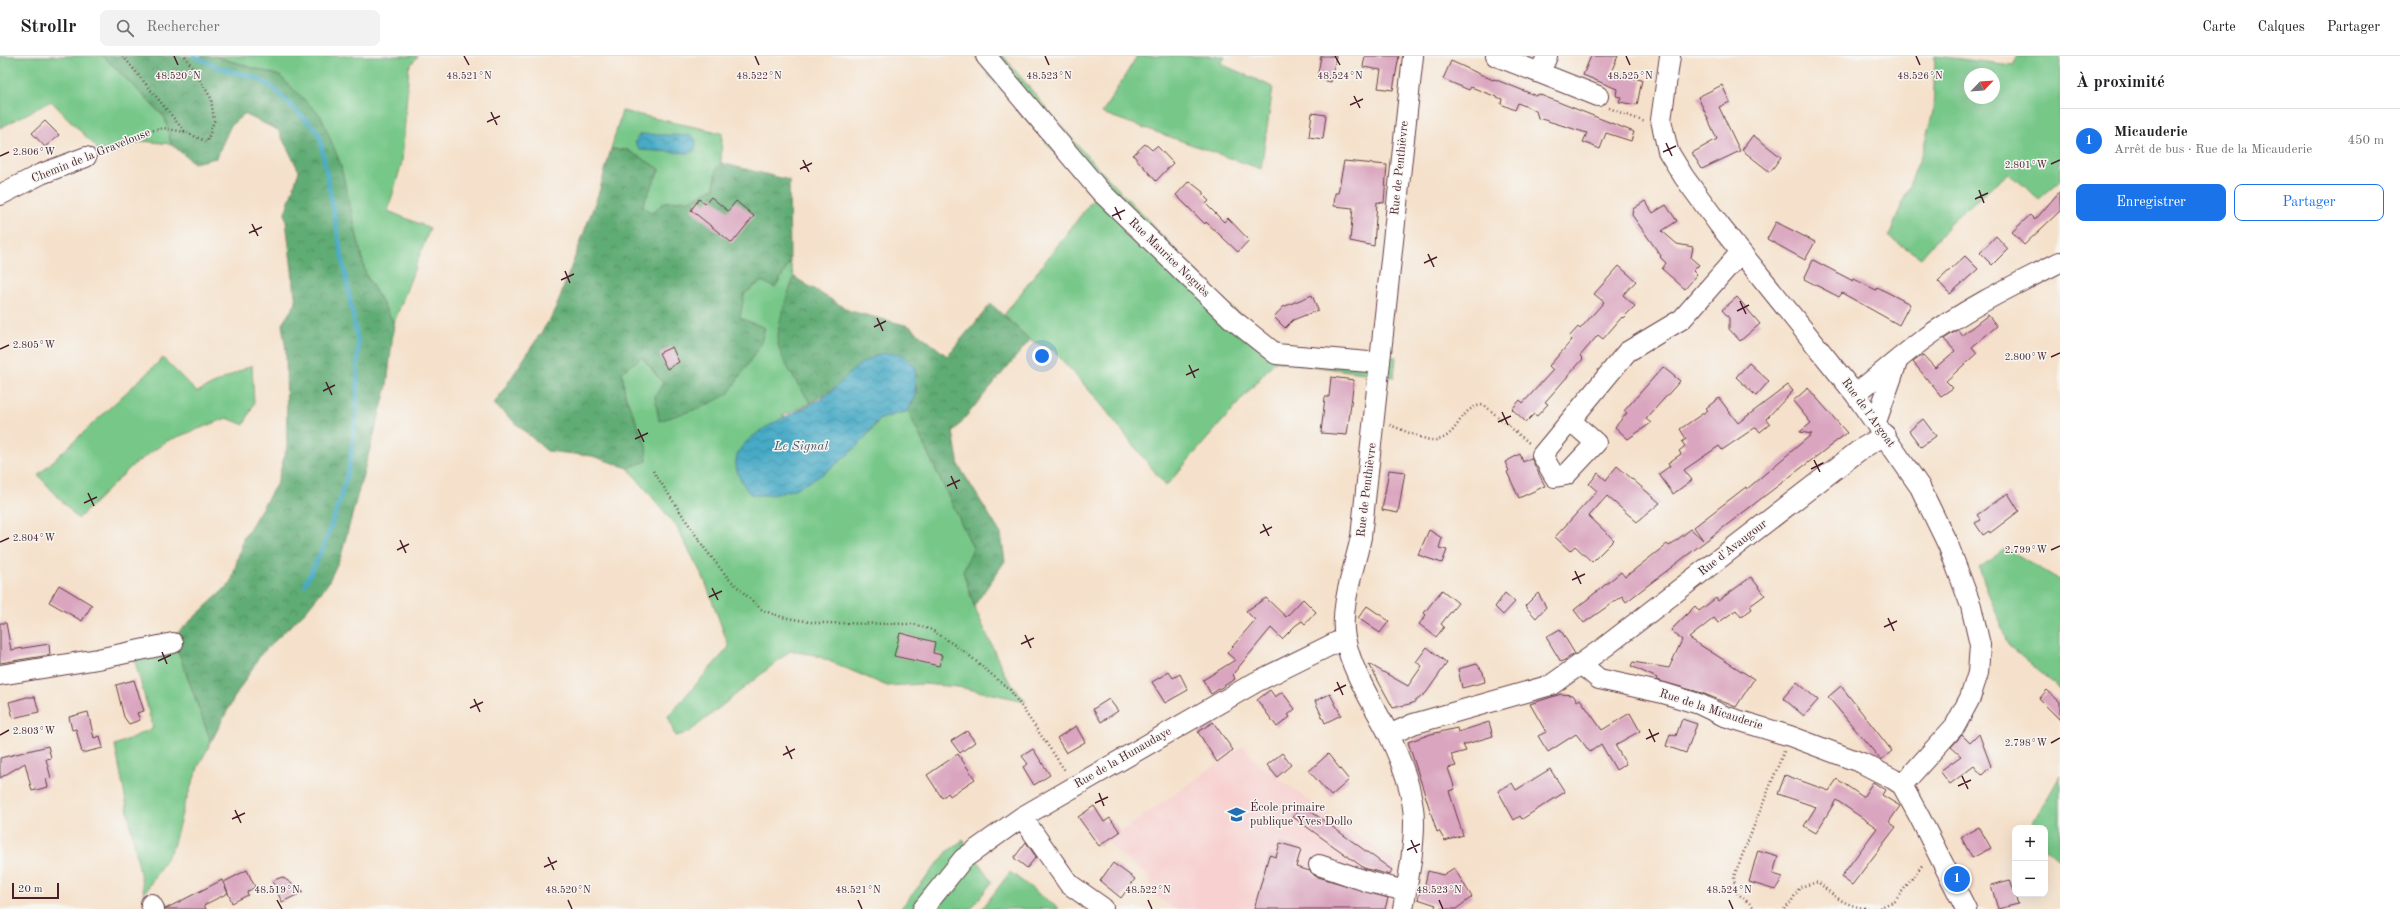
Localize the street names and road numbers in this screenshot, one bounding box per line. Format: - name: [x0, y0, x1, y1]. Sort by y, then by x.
- street label: Rue de Penthièvre: [1389, 120, 1411, 216]
- street label: Chemin de la Gravelouse: [30, 126, 153, 185]
- street label: Rue Maurice Noguès: [1126, 216, 1212, 300]
- street label: Rue de l'Argoat: [1839, 376, 1897, 450]
- street label: Rue de Penthièvre: [1355, 442, 1379, 538]
- street label: Rue d'Avaugour: [1696, 518, 1770, 578]
- street label: Rue de la Micauderie: [1658, 688, 1765, 733]
- street label: Rue de la Hunaudaye: [1073, 725, 1174, 791]

